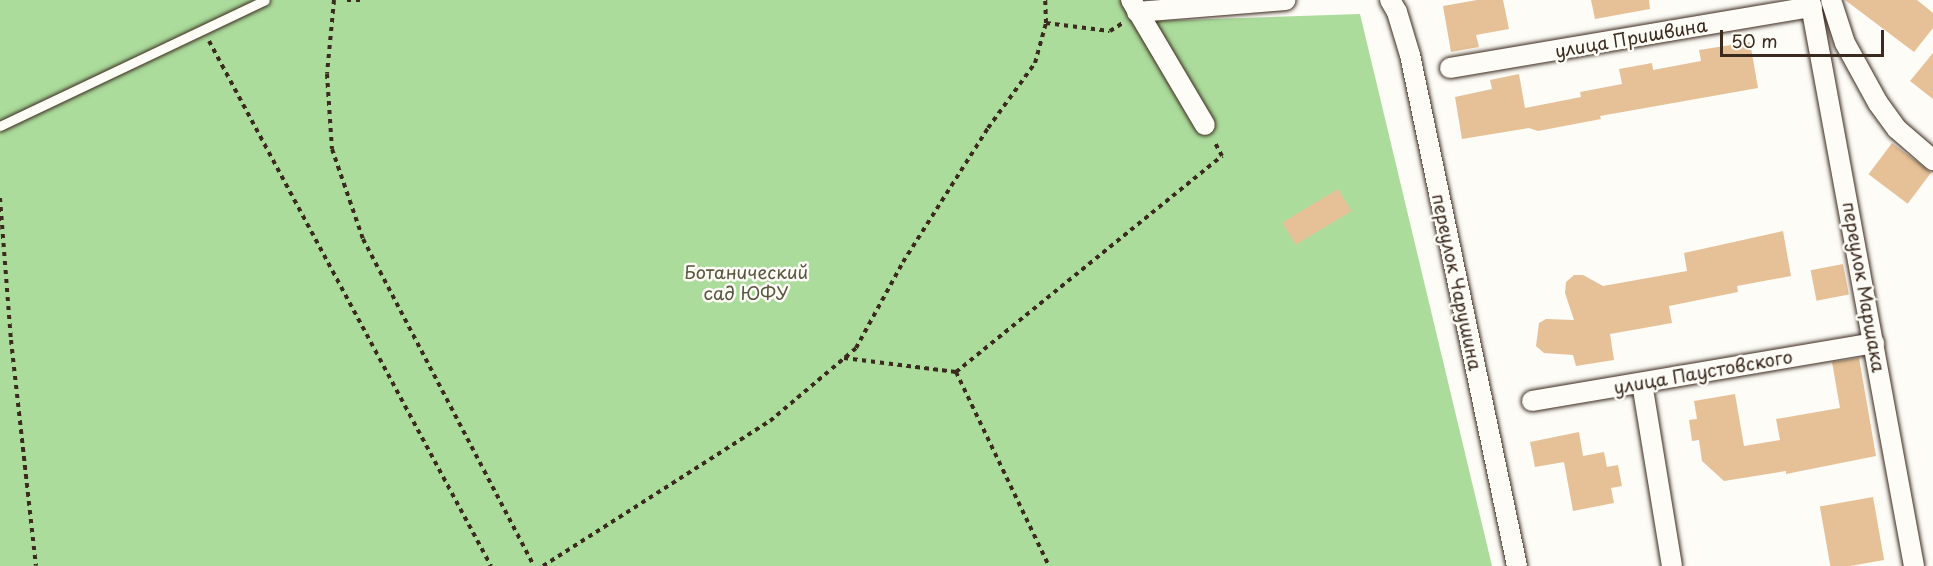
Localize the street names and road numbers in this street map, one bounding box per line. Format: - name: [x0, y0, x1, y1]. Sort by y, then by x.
- street label: улица Пришвина: [1553, 14, 1709, 62]
- street label: переулок Чарушина: [1428, 191, 1486, 373]
- street label: переулок Маршака: [1838, 199, 1890, 375]
- street label: улица Паустовского: [1612, 346, 1794, 398]

